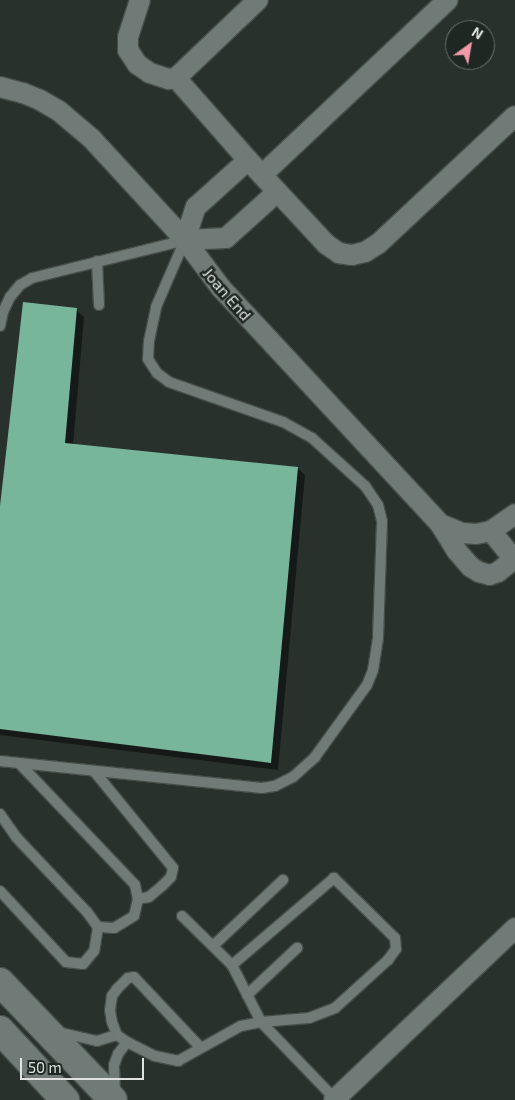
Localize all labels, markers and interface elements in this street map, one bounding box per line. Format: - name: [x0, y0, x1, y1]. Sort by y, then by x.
- north arrow: [445, 20, 495, 70]
- text: N: [469, 23, 486, 43]
- street label: Joan End: [199, 264, 255, 324]
- scale bar: [22, 1048, 146, 1080]
- text: 50 m: [28, 1058, 62, 1076]

